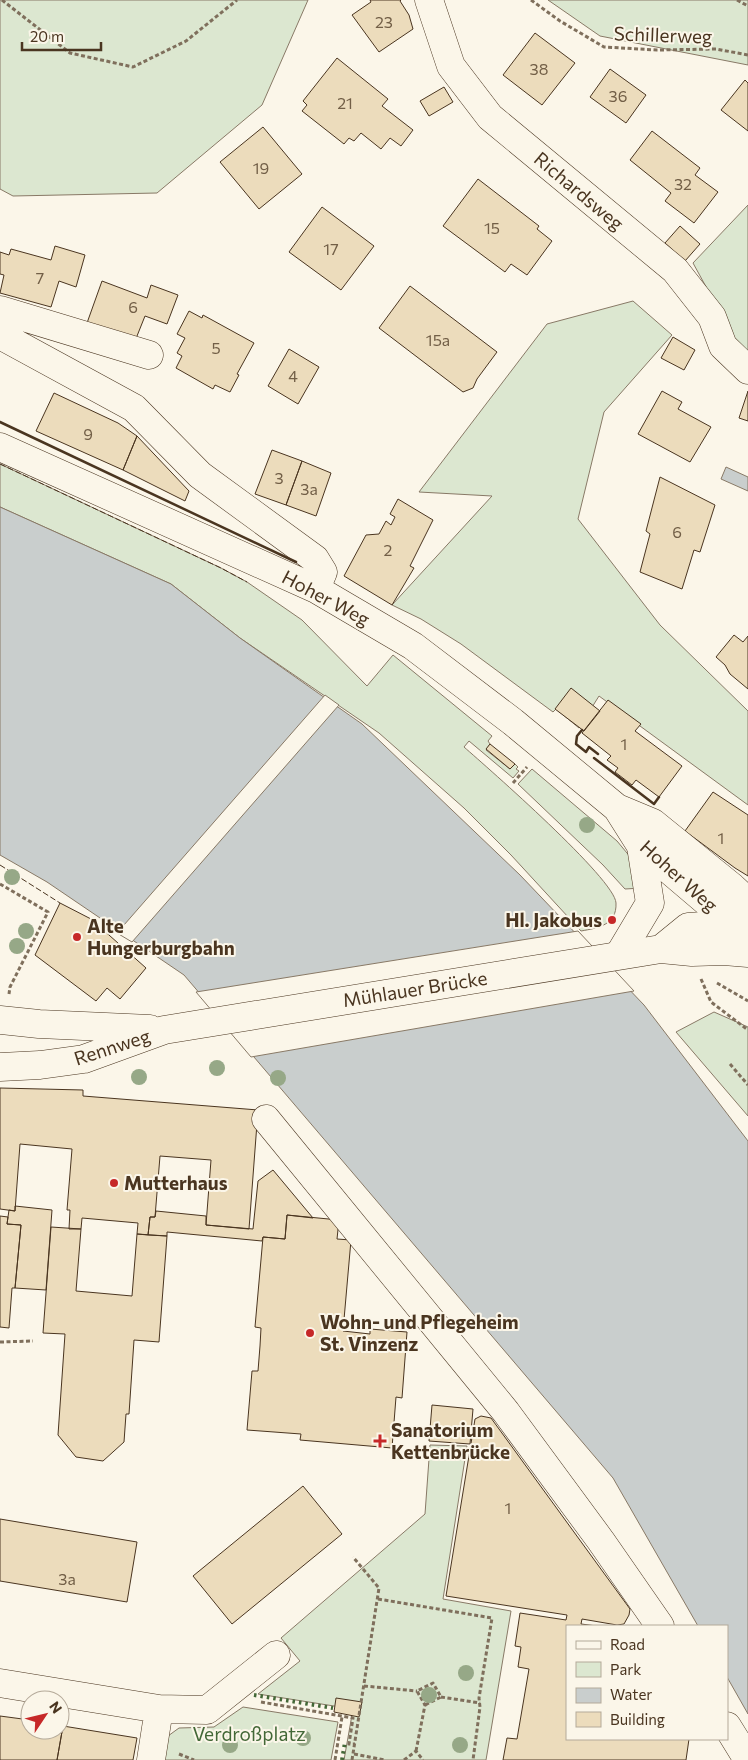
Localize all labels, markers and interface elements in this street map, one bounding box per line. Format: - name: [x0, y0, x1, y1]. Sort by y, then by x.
- house number: 23: [375, 12, 393, 31]
- scale bar: [22, 20, 101, 52]
- street label: Schillerweg: [613, 21, 713, 48]
- text: 20 m: [30, 27, 64, 45]
- house number: 38: [530, 59, 548, 78]
- house number: 36: [609, 86, 627, 105]
- house number: 21: [337, 93, 353, 112]
- street label: Richardsweg: [530, 147, 629, 235]
- house number: 19: [253, 158, 269, 177]
- house number: 32: [674, 174, 692, 193]
- house number: 15: [484, 218, 500, 237]
- house number: 17: [323, 239, 339, 258]
- house number: 7: [36, 268, 44, 287]
- house number: 6: [128, 297, 138, 316]
- house number: 15a: [426, 330, 450, 349]
- house number: 5: [211, 338, 221, 357]
- house number: 4: [288, 366, 298, 385]
- house number: 9: [83, 424, 93, 443]
- house number: 3: [274, 468, 284, 487]
- house number: 3a: [300, 479, 318, 498]
- house number: 6: [672, 522, 682, 541]
- house number: 2: [384, 540, 393, 559]
- street label: Hoher Weg: [278, 565, 374, 630]
- house number: 1: [621, 734, 627, 753]
- house number: 1: [718, 828, 724, 847]
- street label: Hoher Weg: [636, 835, 723, 916]
- place label: Hl. Jakobus: [505, 908, 602, 931]
- place label: Alte Hungerburgbahn: [87, 914, 235, 959]
- marker: Hl. Jakobus: [606, 914, 618, 926]
- marker: Alte Hungerburgbahn: [71, 931, 83, 943]
- street label: Mühlauer Brücke: [341, 966, 489, 1011]
- street label: Rennweg: [71, 1023, 153, 1070]
- place label: Mutterhaus: [124, 1171, 228, 1194]
- marker: Mutterhaus: [108, 1177, 120, 1189]
- place label: Wohn- und Pflegeheim St. Vinzenz: [320, 1310, 519, 1355]
- marker: Wohn- und Pflegeheim St. Vinzenz: [304, 1327, 316, 1339]
- place label: Sanatorium Kettenbrücke: [391, 1418, 510, 1463]
- marker: Sanatorium Kettenbrücke: [373, 1434, 387, 1448]
- house number: 1: [505, 1498, 511, 1517]
- house number: 3a: [58, 1569, 76, 1588]
- legend: [566, 1625, 728, 1740]
- text: Road: [610, 1635, 645, 1653]
- text: Park: [610, 1660, 641, 1678]
- text: Water: [610, 1685, 652, 1703]
- north arrow: [20, 1690, 70, 1740]
- text: N: [46, 1698, 66, 1716]
- text: Building: [610, 1710, 665, 1728]
- park label: Verdroßplatz: [192, 1722, 306, 1745]

